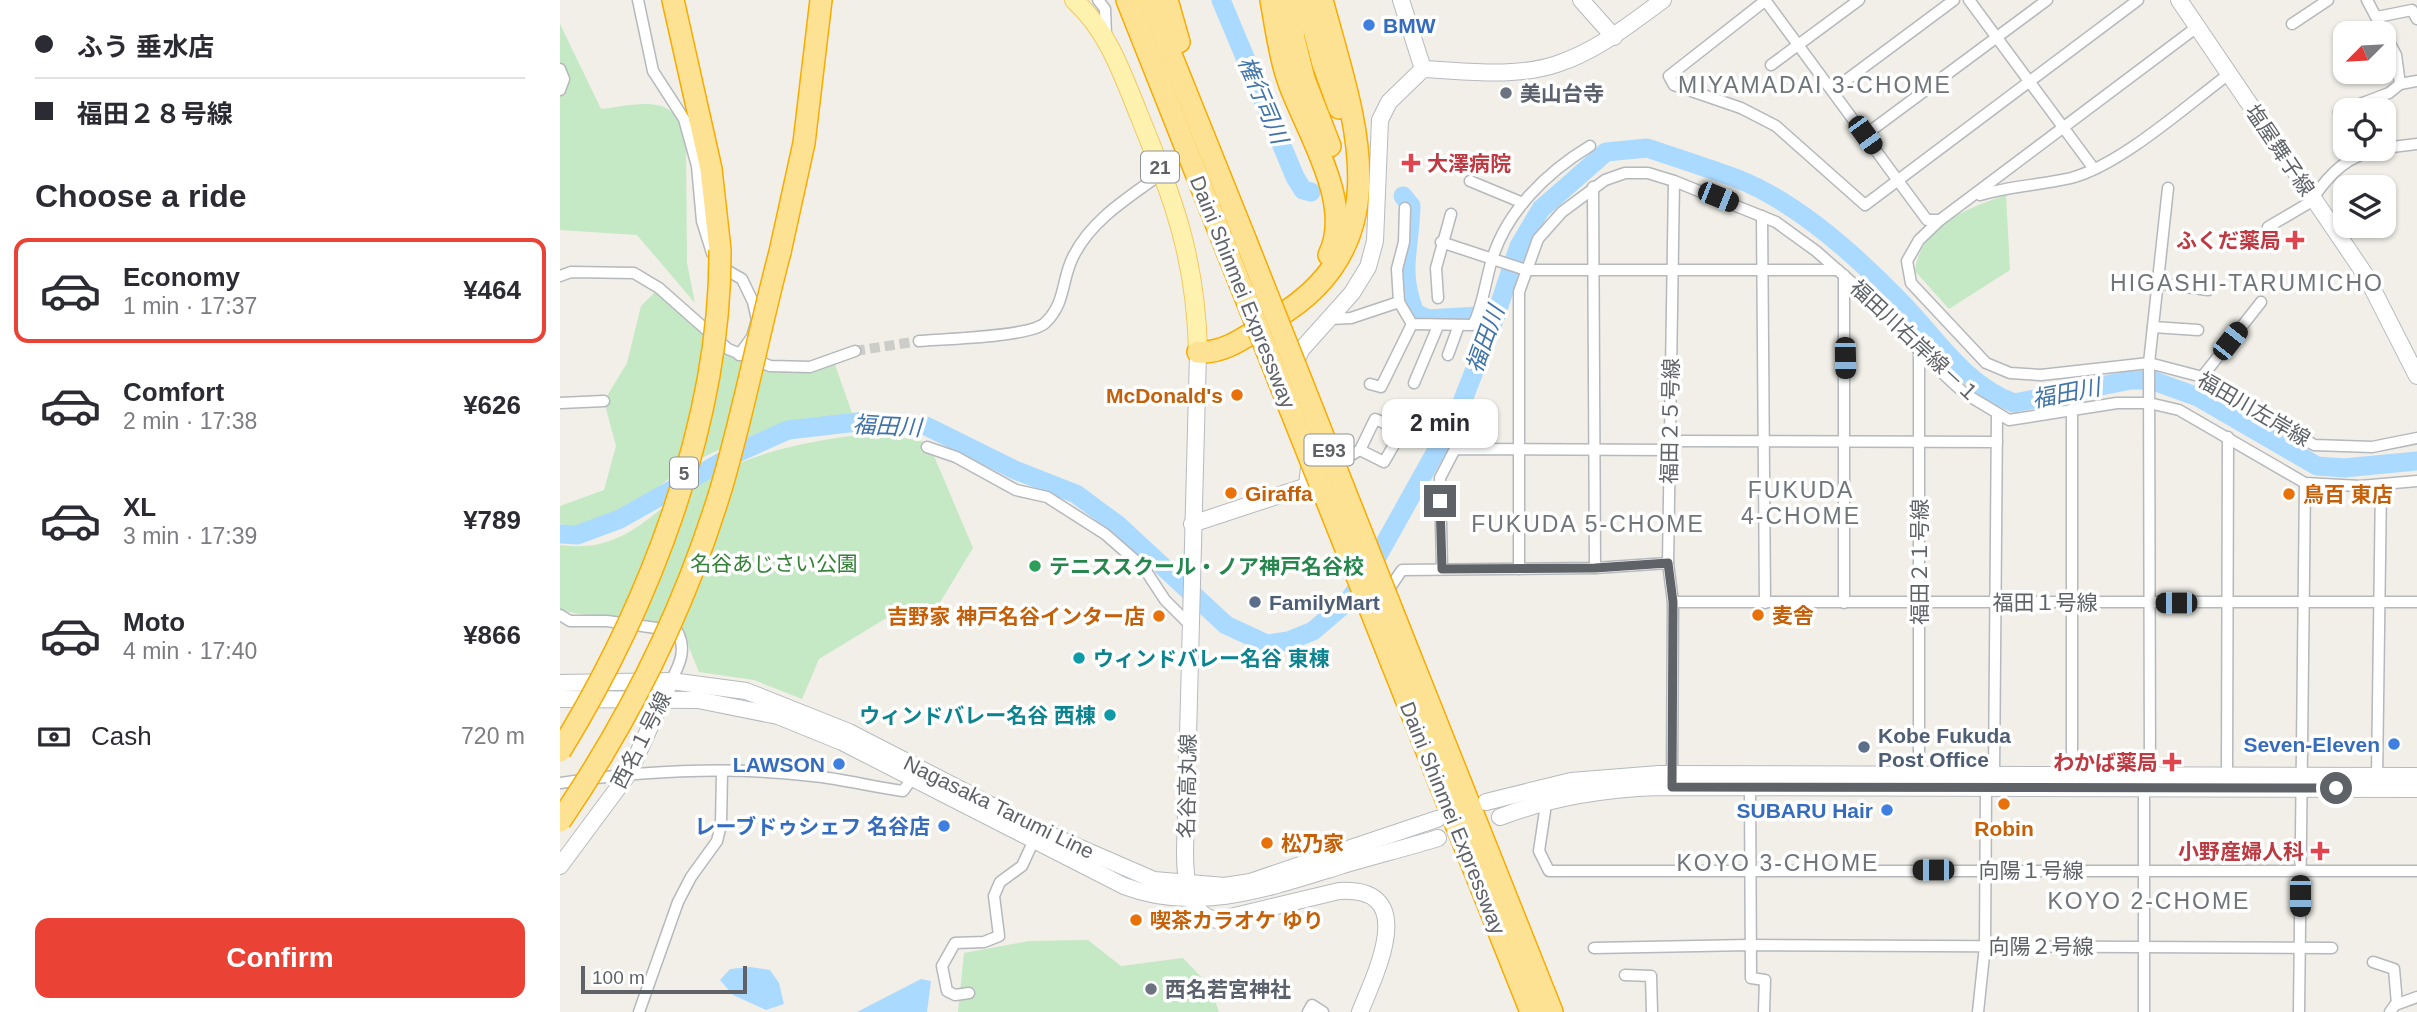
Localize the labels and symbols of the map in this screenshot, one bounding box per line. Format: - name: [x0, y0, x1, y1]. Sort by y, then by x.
- place label: BMW: [1383, 14, 1436, 37]
- marker: BMW: [1361, 17, 1377, 33]
- north arrow: [2333, 21, 2396, 84]
- water label: 権行司川: [1233, 53, 1294, 150]
- district label: MIYAMADAI 3-CHOME: [1678, 72, 1952, 98]
- place label: 美山台寺: [1520, 82, 1604, 105]
- marker: 美山台寺: [1498, 85, 1514, 101]
- street label: 塩屋舞子線: [2241, 100, 2319, 200]
- car: [1845, 112, 1886, 158]
- road number: 21: [1141, 152, 1179, 182]
- place label: 大澤病院: [1427, 152, 1511, 175]
- marker: 大澤病院: [1401, 153, 1421, 173]
- street label: Daini Shinmei Expressway: [1186, 172, 1300, 412]
- car: [1695, 179, 1742, 215]
- place label: ふくだ薬局: [2176, 229, 2281, 252]
- marker: ふくだ薬局: [2287, 232, 2303, 248]
- district label: HIGASHI-TARUMICHO: [2110, 270, 2384, 296]
- street label: 福田川右岸線－１: [1846, 275, 1984, 407]
- water label: 福田川: [1461, 299, 1510, 376]
- car: [2209, 318, 2252, 364]
- car: [1835, 337, 1856, 379]
- street label: 福田２５号線: [1657, 358, 1683, 484]
- street label: 福田川左岸線: [2194, 368, 2314, 450]
- water label: 福田川: [2030, 373, 2105, 412]
- place label: McDonald's: [1106, 384, 1223, 407]
- marker: McDonald's: [1229, 387, 1245, 403]
- callout: 2 min: [1382, 400, 1498, 448]
- water label: 福田川: [852, 411, 925, 441]
- road number: E93: [1304, 435, 1354, 466]
- road number: 5: [670, 458, 698, 488]
- district label: FUKUDA 4-CHOME: [1741, 477, 1861, 529]
- place label: Giraffa: [1245, 482, 1313, 505]
- place label: 鳥百 東店: [2303, 483, 2393, 506]
- marker: Giraffa: [1223, 485, 1239, 501]
- route end: [1424, 485, 1456, 517]
- marker: 鳥百 東店: [2281, 486, 2297, 502]
- street label: 福田２１号線: [1908, 499, 1931, 625]
- district label: FUKUDA 5-CHOME: [1471, 511, 1705, 537]
- park label: 名谷あじさい公園: [690, 552, 858, 575]
- place label: テニススクール・ノア神戸名谷校: [1049, 555, 1364, 578]
- marker: テニススクール・ノア神戸名谷校: [1027, 558, 1043, 574]
- place label: FamilyMart: [1269, 591, 1380, 614]
- street label: 福田１号線: [1993, 591, 2098, 614]
- car: [2156, 593, 2198, 614]
- marker: FamilyMart: [1247, 594, 1263, 610]
- place label: 麦舎: [1772, 604, 1814, 627]
- place label: 吉野家 神戸名谷インター店: [887, 605, 1145, 628]
- marker: 麦舎: [1750, 607, 1766, 623]
- marker: 吉野家 神戸名谷インター店: [1151, 608, 1167, 624]
- place label: ウィンドバレー名谷 東棟: [1093, 647, 1330, 670]
- marker: ウィンドバレー名谷 東棟: [1071, 650, 1087, 666]
- street label: 西名１号線: [607, 688, 675, 792]
- street label: Daini Shinmei Expressway: [1396, 698, 1510, 938]
- place label: ウィンドバレー名谷 西棟: [859, 704, 1096, 727]
- marker: ウィンドバレー名谷 西棟: [1102, 707, 1118, 723]
- place label: Kobe Fukuda Post Office: [1878, 724, 2011, 771]
- street label: 名谷高丸線: [1175, 733, 1199, 839]
- place label: Seven-Eleven: [2243, 733, 2380, 756]
- marker: Seven-Eleven: [2386, 736, 2402, 752]
- marker: Kobe Fukuda Post Office: [1856, 739, 1872, 755]
- street label: Nagasaka Tarumi Line: [900, 751, 1098, 863]
- place label: わかば薬局: [2053, 751, 2158, 774]
- place label: LAWSON: [733, 753, 825, 776]
- marker: わかば薬局: [2164, 754, 2180, 770]
- marker: LAWSON: [831, 756, 847, 772]
- route start: [2320, 772, 2352, 804]
- marker: Robin: [1996, 796, 2012, 812]
- place label: SUBARU Hair: [1736, 799, 1873, 822]
- marker: SUBARU Hair: [1879, 802, 1895, 818]
- place label: レーブドゥシェフ 名谷店: [694, 815, 930, 838]
- place label: Robin: [1974, 817, 2034, 840]
- marker: レーブドゥシェフ 名谷店: [936, 818, 952, 834]
- place label: 松乃家: [1281, 832, 1344, 855]
- marker: 松乃家: [1259, 835, 1275, 851]
- place label: 小野産婦人科: [2178, 840, 2304, 863]
- marker: 小野産婦人科: [2310, 841, 2330, 861]
- district label: KOYO 3-CHOME: [1677, 850, 1879, 876]
- street label: 向陽１号線: [1979, 859, 2084, 882]
- car: [1913, 860, 1955, 881]
- car: [2290, 875, 2311, 917]
- district label: KOYO 2-CHOME: [2048, 888, 2250, 914]
- place label: 喫茶カラオケ ゆり: [1150, 909, 1324, 932]
- marker: 喫茶カラオケ ゆり: [1128, 912, 1144, 928]
- street label: 向陽２号線: [1989, 935, 2094, 958]
- scale bar: [581, 963, 747, 995]
- place label: 西名若宮神社: [1165, 978, 1291, 1001]
- marker: 西名若宮神社: [1143, 981, 1159, 997]

